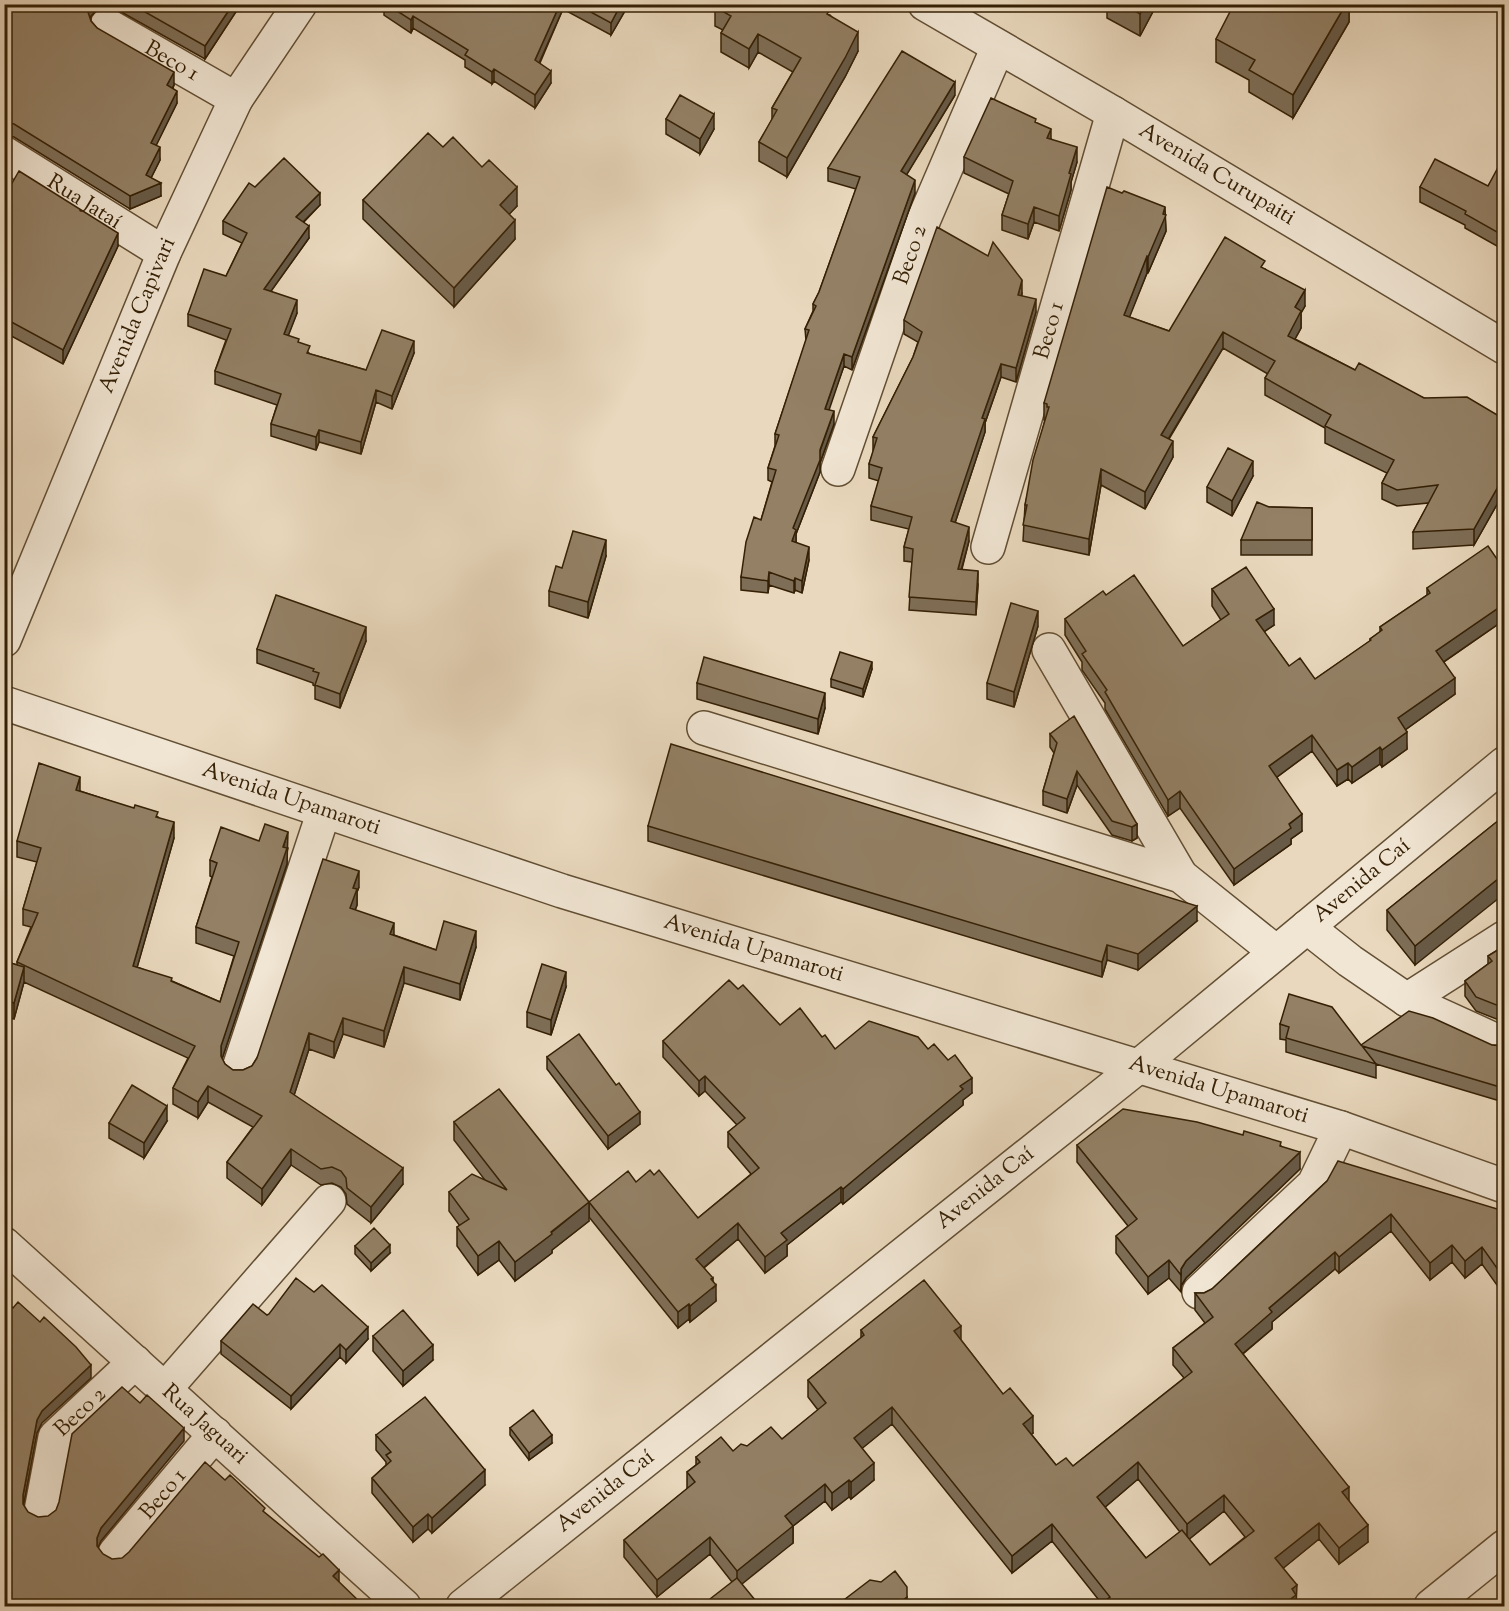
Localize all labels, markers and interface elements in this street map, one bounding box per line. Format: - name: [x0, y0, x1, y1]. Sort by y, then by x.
- street label: Beco 1: [138, 33, 205, 90]
- street label: Avenida Curupaiti: [1132, 116, 1301, 234]
- street label: Rua Jataí: [40, 167, 127, 238]
- street label: Beco 2: [886, 221, 937, 289]
- street label: Avenida Capivari: [92, 232, 185, 398]
- street label: Beco 1: [1027, 298, 1074, 363]
- street label: Avenida Upamaroti: [198, 755, 385, 845]
- street label: Avenida Caí: [1307, 831, 1418, 931]
- street label: Avenida Upamaroti: [660, 907, 847, 992]
- street label: Avenida Upamaroti: [1125, 1048, 1312, 1133]
- street label: Avenida Caí: [930, 1139, 1042, 1238]
- street label: Rua Jaguari: [154, 1377, 254, 1473]
- street label: Beco 2: [48, 1380, 114, 1445]
- street label: Avenida Caí: [550, 1442, 662, 1541]
- street label: Beco 1: [133, 1462, 195, 1527]

